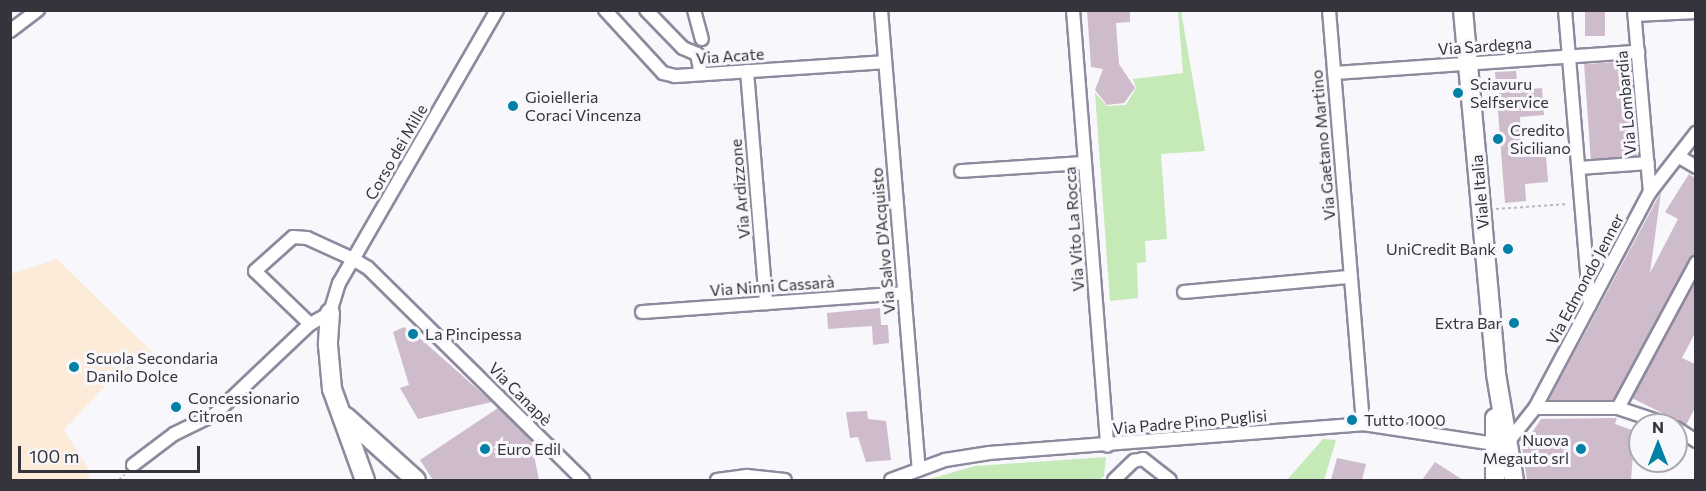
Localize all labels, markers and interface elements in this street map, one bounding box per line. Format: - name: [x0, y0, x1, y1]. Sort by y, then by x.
- street label: Via Sardegna: [1437, 33, 1533, 59]
- street label: Via Acate: [695, 44, 765, 68]
- street label: Via Lombardia: [1612, 50, 1640, 156]
- street label: Via Gaetano Martino: [1307, 69, 1339, 221]
- place label: Sciavuru Selfservice: [1470, 74, 1549, 112]
- marker: Sciavuru Selfservice: [1451, 86, 1465, 100]
- place label: Gioielleria Coraci Vincenza: [525, 87, 641, 125]
- marker: Gioielleria Coraci Vincenza: [506, 99, 520, 113]
- street label: Corso dei Mille: [361, 101, 431, 203]
- place label: Credito Siciliano: [1510, 120, 1571, 158]
- marker: Credito Siciliano: [1491, 132, 1505, 146]
- street label: Via Ardizzone: [726, 138, 754, 240]
- street label: Viale Italia: [1467, 154, 1493, 230]
- street label: Via Vito La Rocca: [1060, 166, 1088, 292]
- street label: Via Salvo D'Acquisto: [867, 167, 899, 315]
- street label: Via Edmondo Jenner: [1542, 210, 1628, 348]
- place label: UniCredit Bank: [1386, 239, 1496, 259]
- marker: UniCredit Bank: [1501, 242, 1515, 256]
- street label: Via Ninni Cassarà: [709, 272, 835, 300]
- place label: Extra Bar: [1435, 313, 1502, 333]
- marker: Extra Bar: [1507, 316, 1521, 330]
- place label: La Pincipessa: [425, 324, 522, 344]
- marker: La Pincipessa: [406, 327, 420, 341]
- place label: Scuola Secondaria Danilo Dolce: [86, 348, 218, 386]
- street label: Via Canapè: [484, 358, 556, 430]
- marker: Scuola Secondaria Danilo Dolce: [67, 360, 81, 374]
- place label: Concessionario Citroen: [188, 388, 300, 426]
- marker: Concessionario Citroen: [169, 400, 183, 414]
- street label: Via Padre Pino Puglisi: [1112, 406, 1268, 438]
- place label: Tutto 1000: [1364, 410, 1446, 430]
- marker: Tutto 1000: [1345, 413, 1359, 427]
- north arrow: [1628, 413, 1688, 473]
- text: N: [1652, 417, 1664, 436]
- place label: Nuova Megauto srl: [1483, 430, 1569, 468]
- scale bar: [21, 434, 202, 472]
- place label: Euro Edil: [497, 439, 561, 459]
- marker: Euro Edil: [478, 442, 492, 456]
- marker: Nuova Megauto srl: [1574, 442, 1588, 456]
- text: 100 m: [29, 445, 79, 467]

